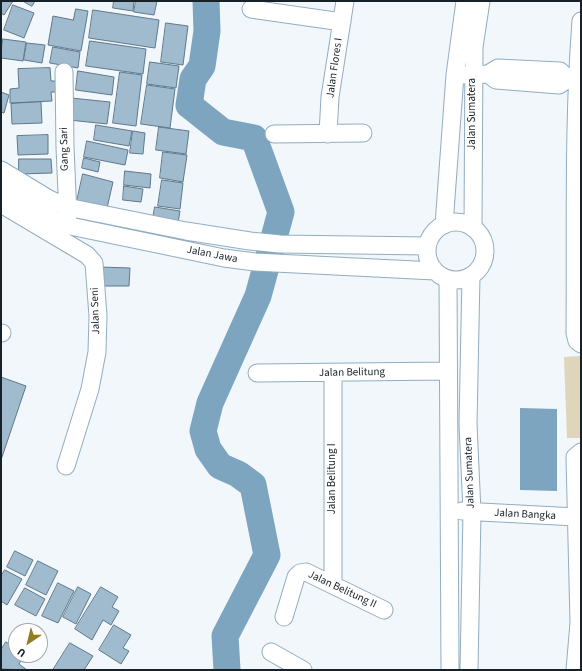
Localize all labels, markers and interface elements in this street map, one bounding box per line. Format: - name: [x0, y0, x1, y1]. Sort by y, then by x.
- street label: Jalan Flores I: [324, 37, 346, 99]
- street label: Jalan Sumatera: [466, 78, 480, 150]
- street label: Gang Sari: [58, 127, 72, 171]
- street label: Jalan Jawa: [185, 244, 239, 266]
- street label: Jalan Seni: [89, 287, 103, 335]
- street label: Jalan Belitung: [319, 366, 385, 380]
- street label: Jalan Sumatera: [462, 437, 478, 509]
- street label: Jalan Belitung I: [326, 443, 340, 515]
- street label: Jalan Bangka: [494, 507, 556, 523]
- street label: Jalan Belitung II: [306, 568, 378, 612]
- north arrow: [8, 623, 48, 663]
- text: U: [14, 644, 29, 661]

